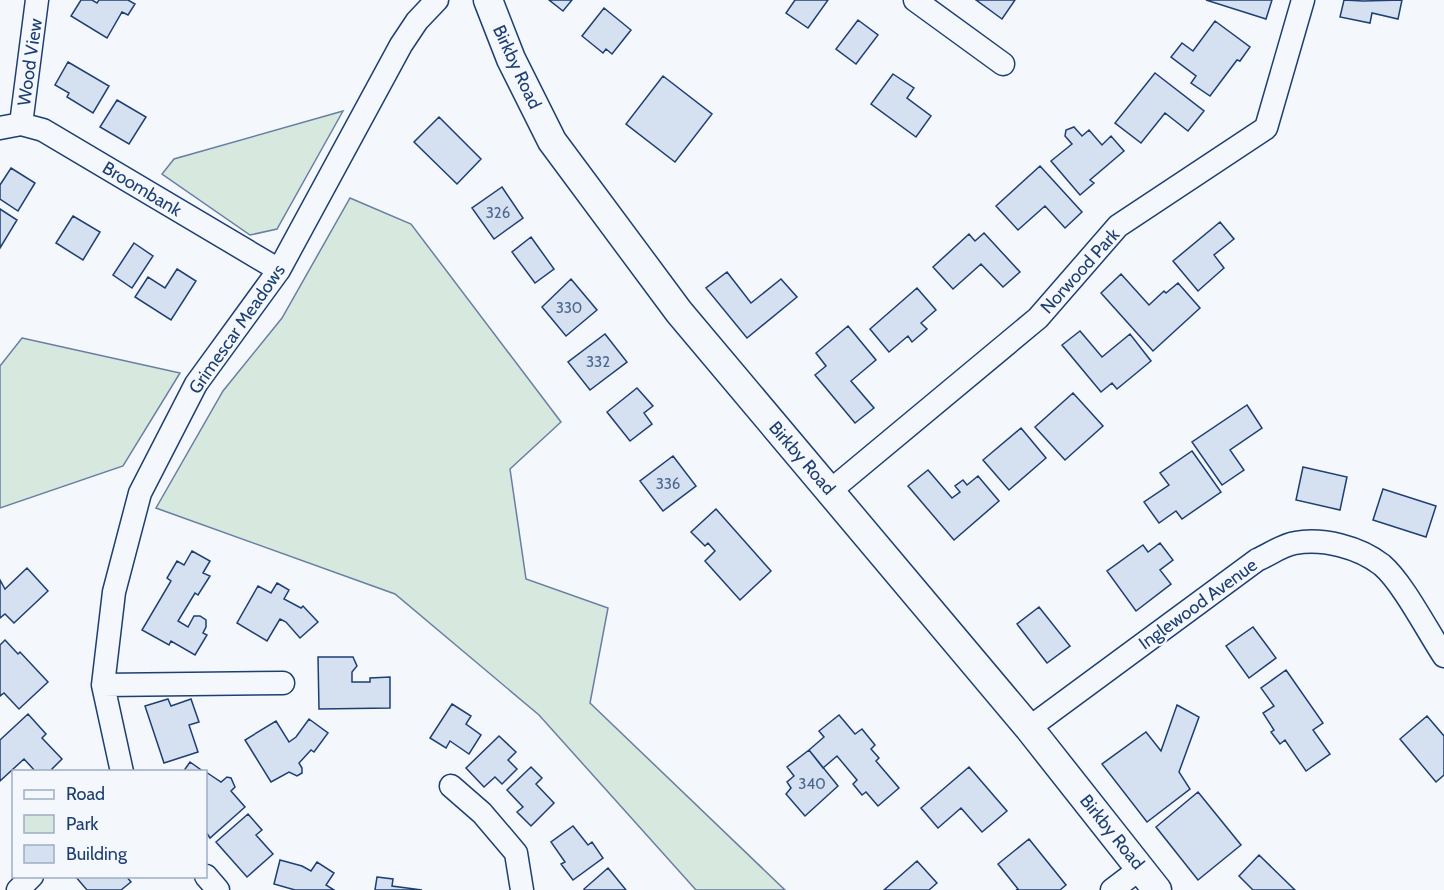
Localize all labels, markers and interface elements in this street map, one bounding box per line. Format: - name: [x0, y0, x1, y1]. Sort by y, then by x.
- street label: Wood View: [13, 17, 47, 107]
- street label: Birkby Road: [488, 21, 546, 113]
- street label: Broombank: [98, 157, 186, 222]
- house number: 326: [486, 204, 510, 222]
- street label: Norwood Park: [1036, 223, 1125, 318]
- street label: Grimescar Meadows: [184, 260, 290, 398]
- house number: 330: [556, 299, 582, 317]
- house number: 332: [586, 353, 610, 371]
- street label: Birkby Road: [764, 417, 840, 499]
- house number: 336: [656, 475, 680, 493]
- street label: Inglewood Avenue: [1135, 554, 1261, 654]
- legend: [12, 770, 207, 878]
- house number: 340: [798, 775, 826, 793]
- text: Road: [66, 783, 105, 805]
- street label: Birkby Road: [1075, 790, 1149, 874]
- text: Park: [66, 813, 99, 835]
- text: Building: [66, 843, 128, 865]

